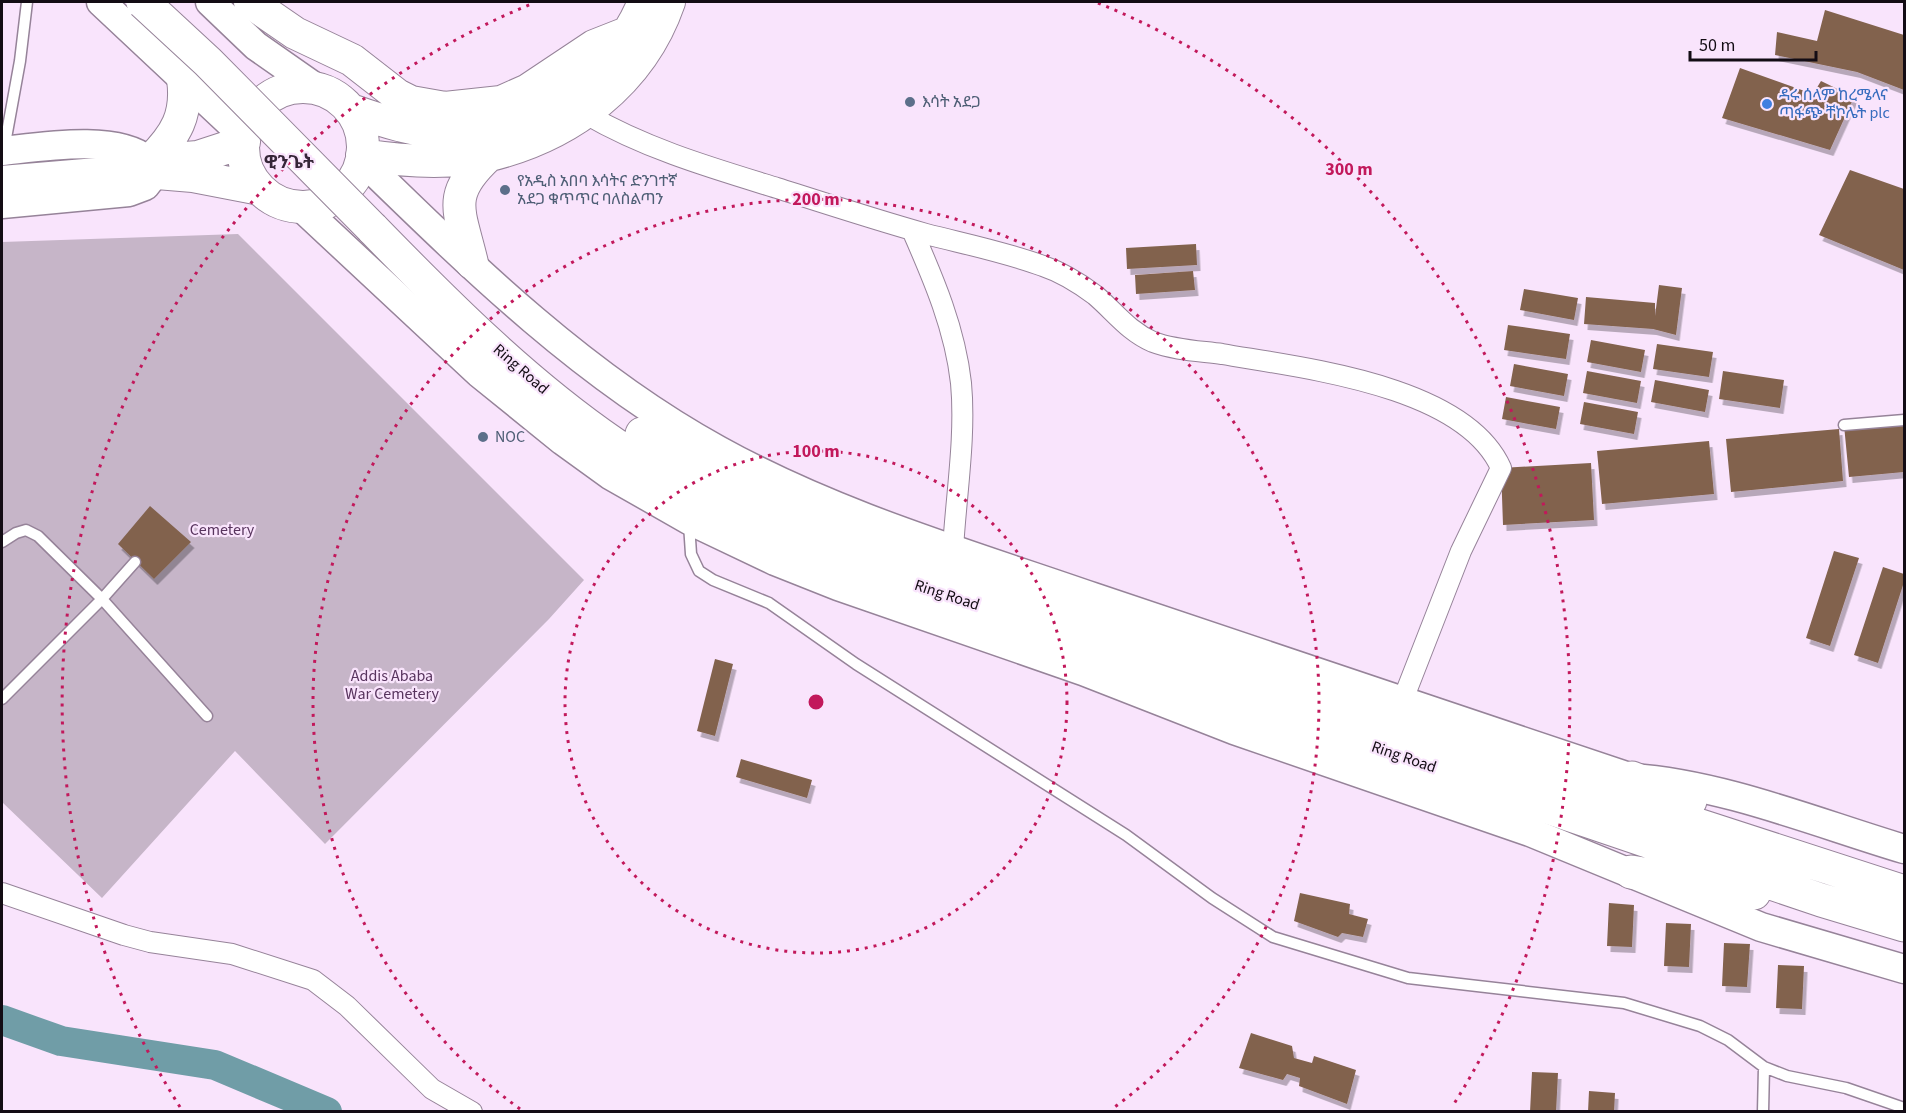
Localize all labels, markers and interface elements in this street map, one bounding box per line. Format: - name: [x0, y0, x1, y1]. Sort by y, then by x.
- scale bar: [1690, 24, 1816, 62]
- text: 50 m: [1699, 33, 1735, 58]
- place label: ዳሩ ሰላም ከረሜላና ጣፋጭ ቸኮሌት plc: [1779, 84, 1890, 124]
- place label: እሳት አደጋ: [922, 91, 981, 113]
- marker: እሳት አደጋ: [903, 95, 917, 109]
- marker: ዳሩ ሰላም ከረሜላና ጣፋጭ ቸኮሌት plc: [1760, 97, 1774, 111]
- district label: ዊንጌት: [264, 150, 314, 175]
- text: 300 m: [1325, 157, 1373, 182]
- place label: የአዲስ አበባ እሳትና ድንገተኛ አደጋ ቁጥጥር ባለስልጣን: [517, 170, 677, 210]
- marker: የአዲስ አበባ እሳትና ድንገተኛ አደጋ ቁጥጥር ባለስልጣን: [498, 183, 512, 197]
- text: 200 m: [792, 187, 840, 212]
- street label: Ring Road: [488, 339, 554, 399]
- place label: NOC: [495, 426, 525, 448]
- marker: NOC: [476, 430, 490, 444]
- text: 100 m: [792, 439, 840, 464]
- park label: Cemetery: [190, 519, 255, 541]
- street label: Ring Road: [912, 574, 982, 616]
- park label: Addis Ababa War Cemetery: [345, 665, 439, 705]
- centre of rings: [806, 692, 826, 712]
- street label: Ring Road: [1369, 736, 1439, 778]

